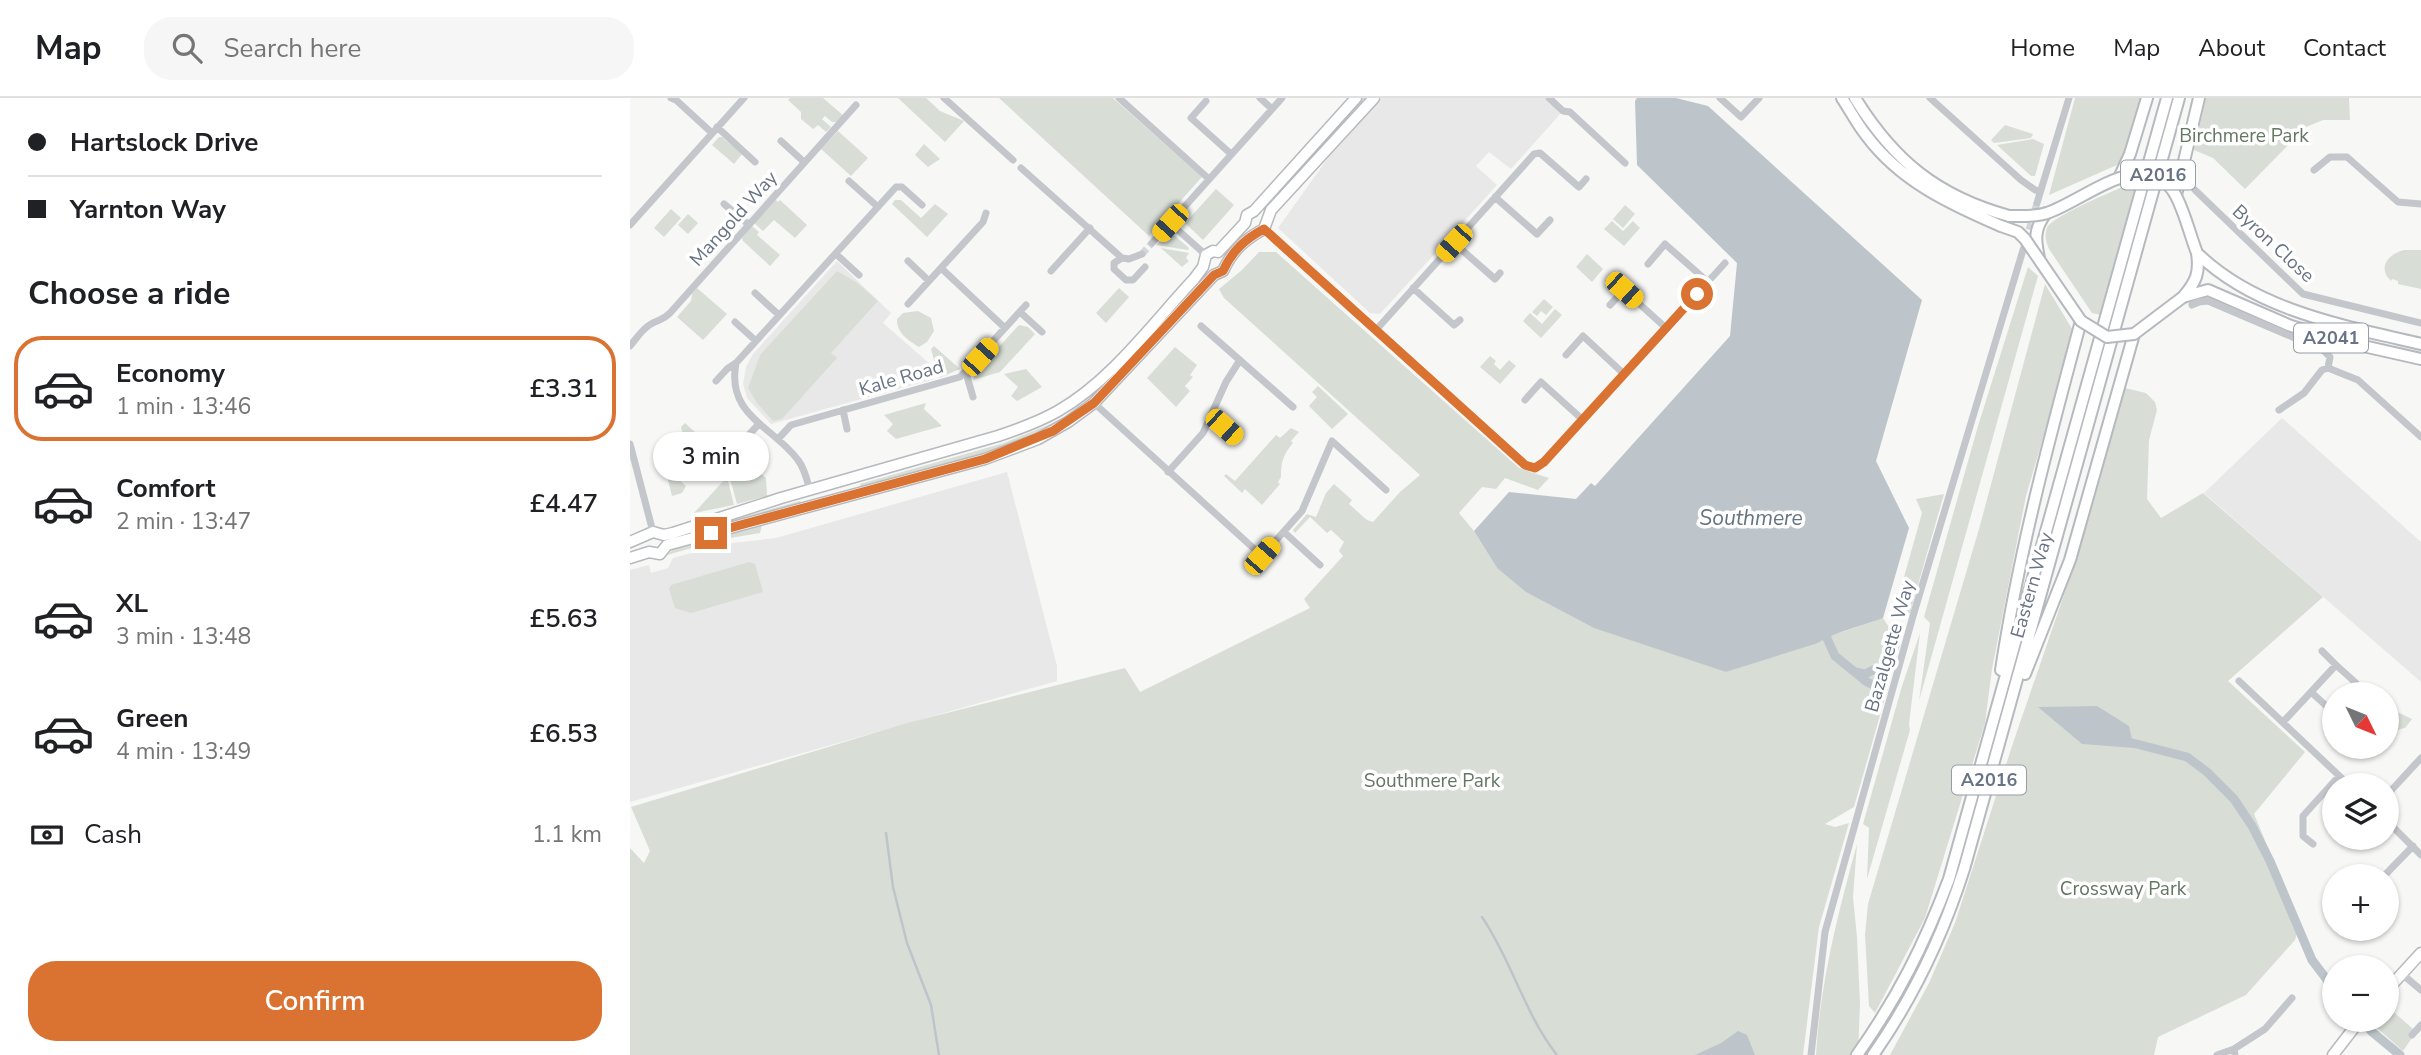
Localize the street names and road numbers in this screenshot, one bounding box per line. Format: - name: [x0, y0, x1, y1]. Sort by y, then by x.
- road number: A2016: [2121, 160, 2195, 190]
- street label: Mangold Way: [684, 165, 784, 272]
- street label: Byron Close: [2227, 199, 2320, 289]
- road number: A2041: [2294, 324, 2368, 352]
- street label: Kale Road: [856, 354, 947, 402]
- street label: Eastern Way: [2004, 529, 2060, 641]
- street label: Bazalgette Way: [1859, 577, 1921, 715]
- road number: A2016: [1952, 766, 2026, 794]

